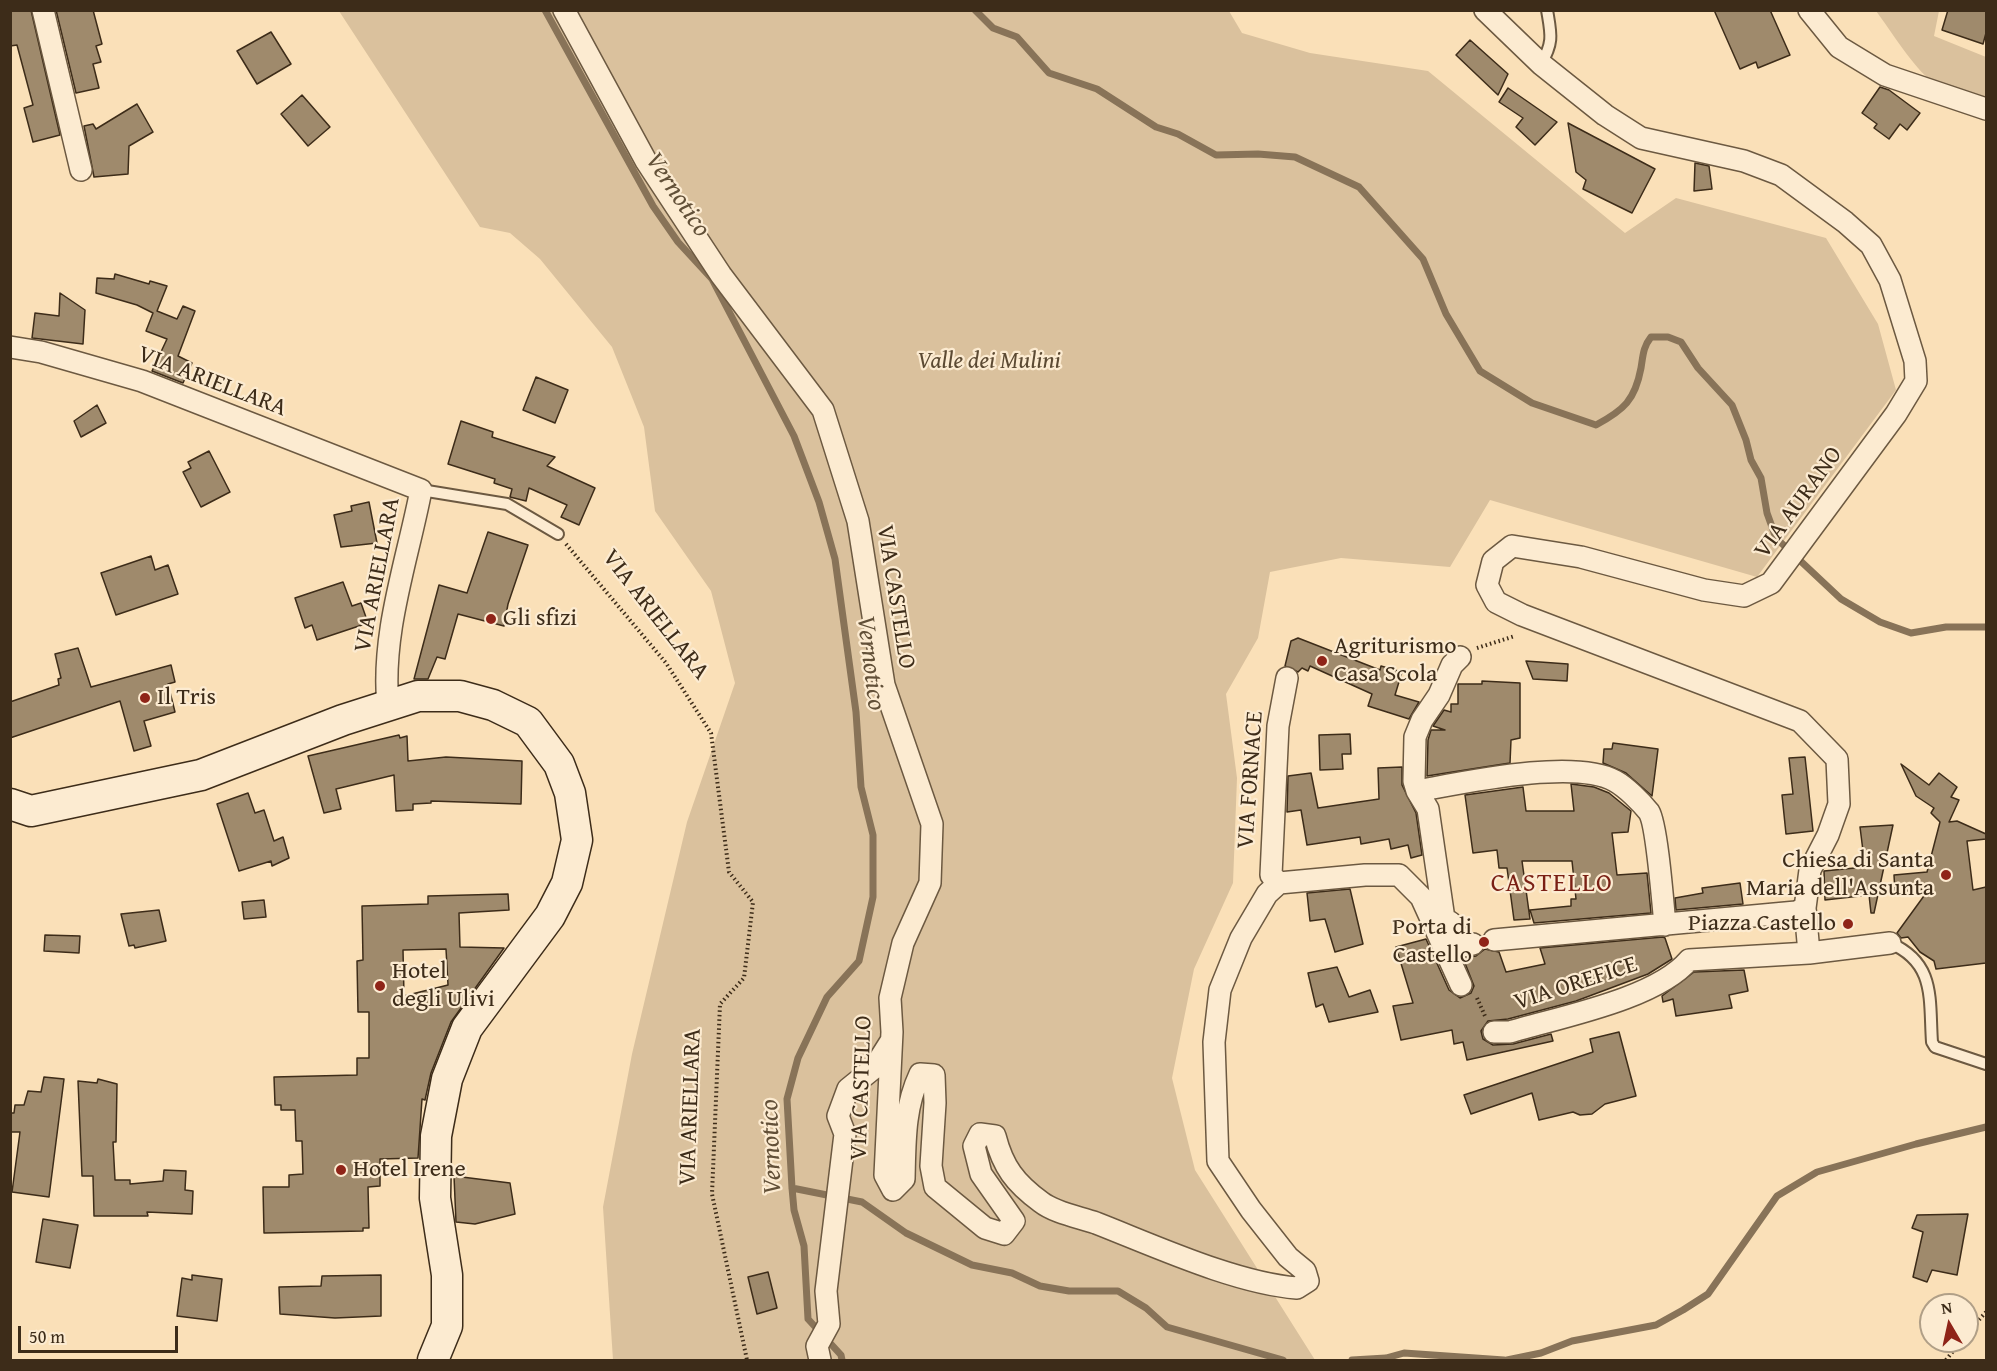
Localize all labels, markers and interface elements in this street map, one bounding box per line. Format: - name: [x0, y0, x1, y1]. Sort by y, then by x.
- water label: Vernotico: [637, 147, 717, 243]
- street label: VIA ARIELLARA: [133, 340, 291, 424]
- park label: Valle dei Mulini: [917, 348, 1061, 376]
- street label: VIA AURANO: [1749, 442, 1849, 564]
- street label: VIA ARIELLARA: [349, 495, 407, 655]
- street label: VIA CASTELLO: [869, 523, 921, 671]
- street label: VIA ARIELLARA: [595, 544, 715, 686]
- place label: Gli sfizi: [503, 605, 577, 633]
- marker: Gli sfizi: [484, 612, 498, 626]
- water label: Vernotico: [849, 614, 891, 712]
- place label: Agriturismo Casa Scola: [1334, 633, 1457, 689]
- marker: Agriturismo Casa Scola: [1315, 654, 1329, 668]
- place label: Il Tris: [157, 684, 216, 712]
- marker: Il Tris: [138, 691, 152, 705]
- street label: VIA FORNACE: [1232, 710, 1270, 850]
- place label: Chiesa di Santa Maria dell'Assunta: [1746, 847, 1934, 903]
- district label: CASTELLO: [1491, 868, 1613, 900]
- marker: Chiesa di Santa Maria dell'Assunta: [1939, 868, 1953, 882]
- place label: Piazza Castello: [1688, 910, 1836, 938]
- place label: Porta di Castello: [1392, 914, 1472, 970]
- marker: Piazza Castello: [1841, 917, 1855, 931]
- marker: Porta di Castello: [1477, 935, 1491, 949]
- street label: VIA OREFICE: [1511, 951, 1641, 1017]
- place label: Hotel degli Ulivi: [392, 958, 495, 1014]
- marker: Hotel degli Ulivi: [373, 979, 387, 993]
- street label: VIA CASTELLO: [845, 1015, 879, 1161]
- street label: VIA ARIELLARA: [674, 1028, 708, 1186]
- water label: Vernotico: [755, 1099, 789, 1195]
- place label: Hotel Irene: [353, 1156, 466, 1184]
- marker: Hotel Irene: [334, 1163, 348, 1177]
- north arrow: [1919, 1293, 1979, 1353]
- text: N: [1939, 1295, 1954, 1320]
- scale bar: [21, 1314, 182, 1352]
- text: 50 m: [29, 1323, 65, 1350]

